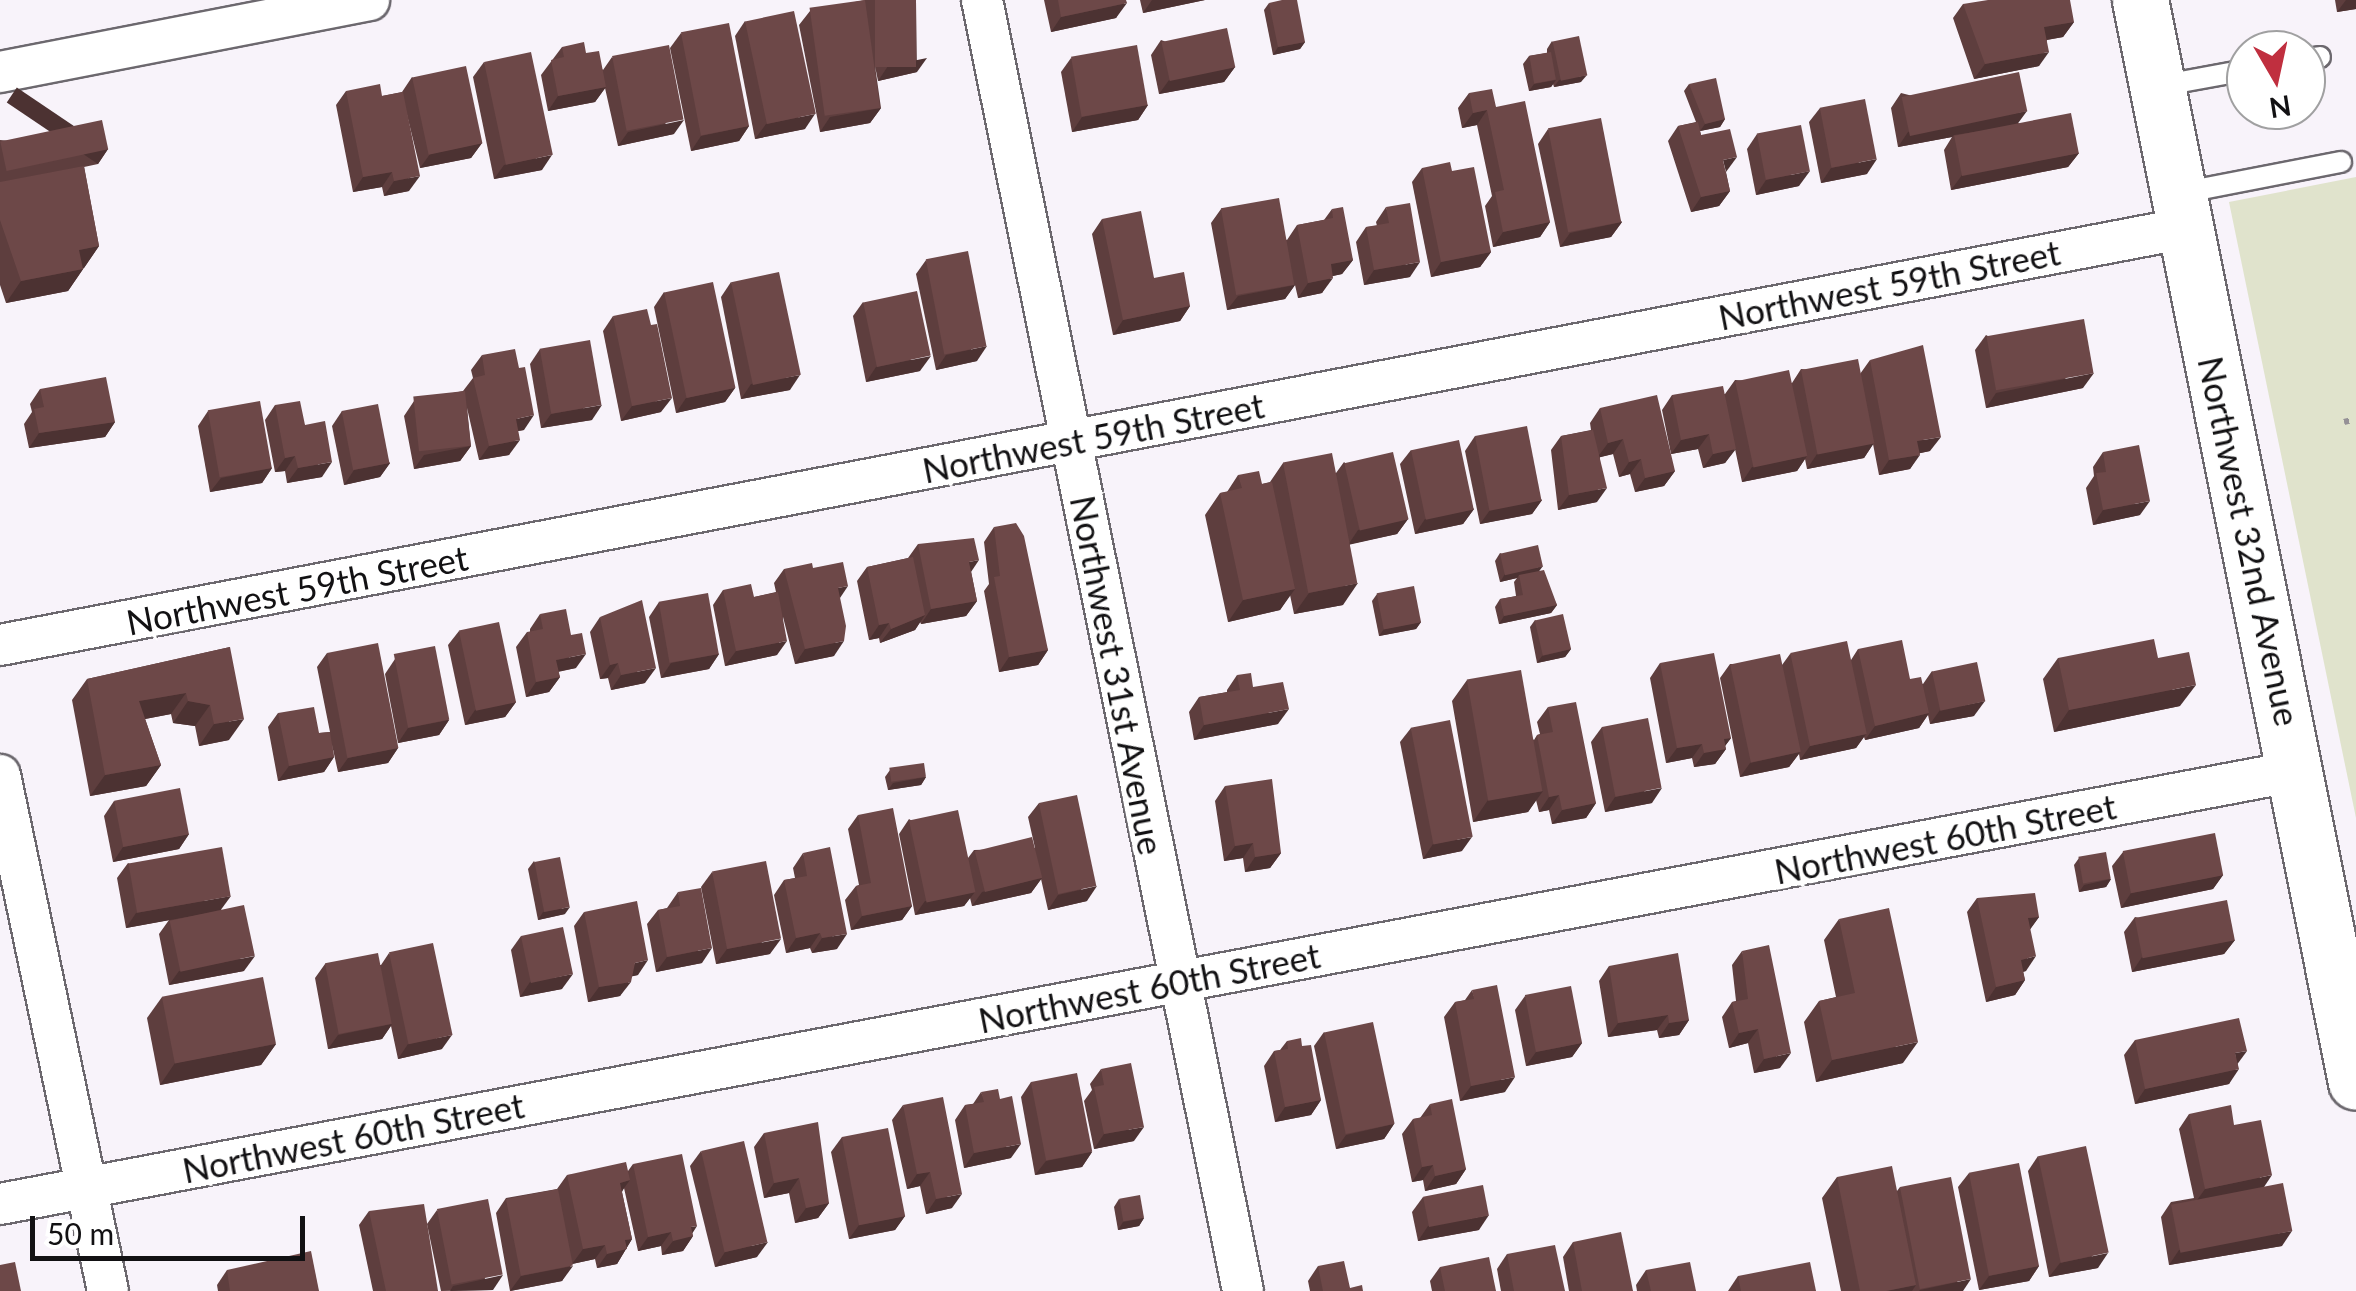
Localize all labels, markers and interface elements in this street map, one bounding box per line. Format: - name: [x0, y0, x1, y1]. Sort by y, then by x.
- north arrow: [2226, 30, 2326, 130]
- text: N: [2267, 89, 2294, 126]
- street label: Northwest 59th Street: [1715, 230, 2063, 338]
- street label: Northwest 32nd Avenue: [2190, 352, 2310, 730]
- street label: Northwest 59th Street: [919, 383, 1267, 491]
- street label: Northwest 31st Avenue: [1062, 491, 1174, 859]
- street label: Northwest 59th Street: [123, 535, 471, 643]
- street label: Northwest 60th Street: [1771, 784, 2119, 892]
- street label: Northwest 60th Street: [975, 933, 1323, 1041]
- street label: Northwest 60th Street: [179, 1083, 527, 1191]
- scale bar: [35, 1196, 310, 1258]
- text: 50 m: [47, 1215, 114, 1251]

